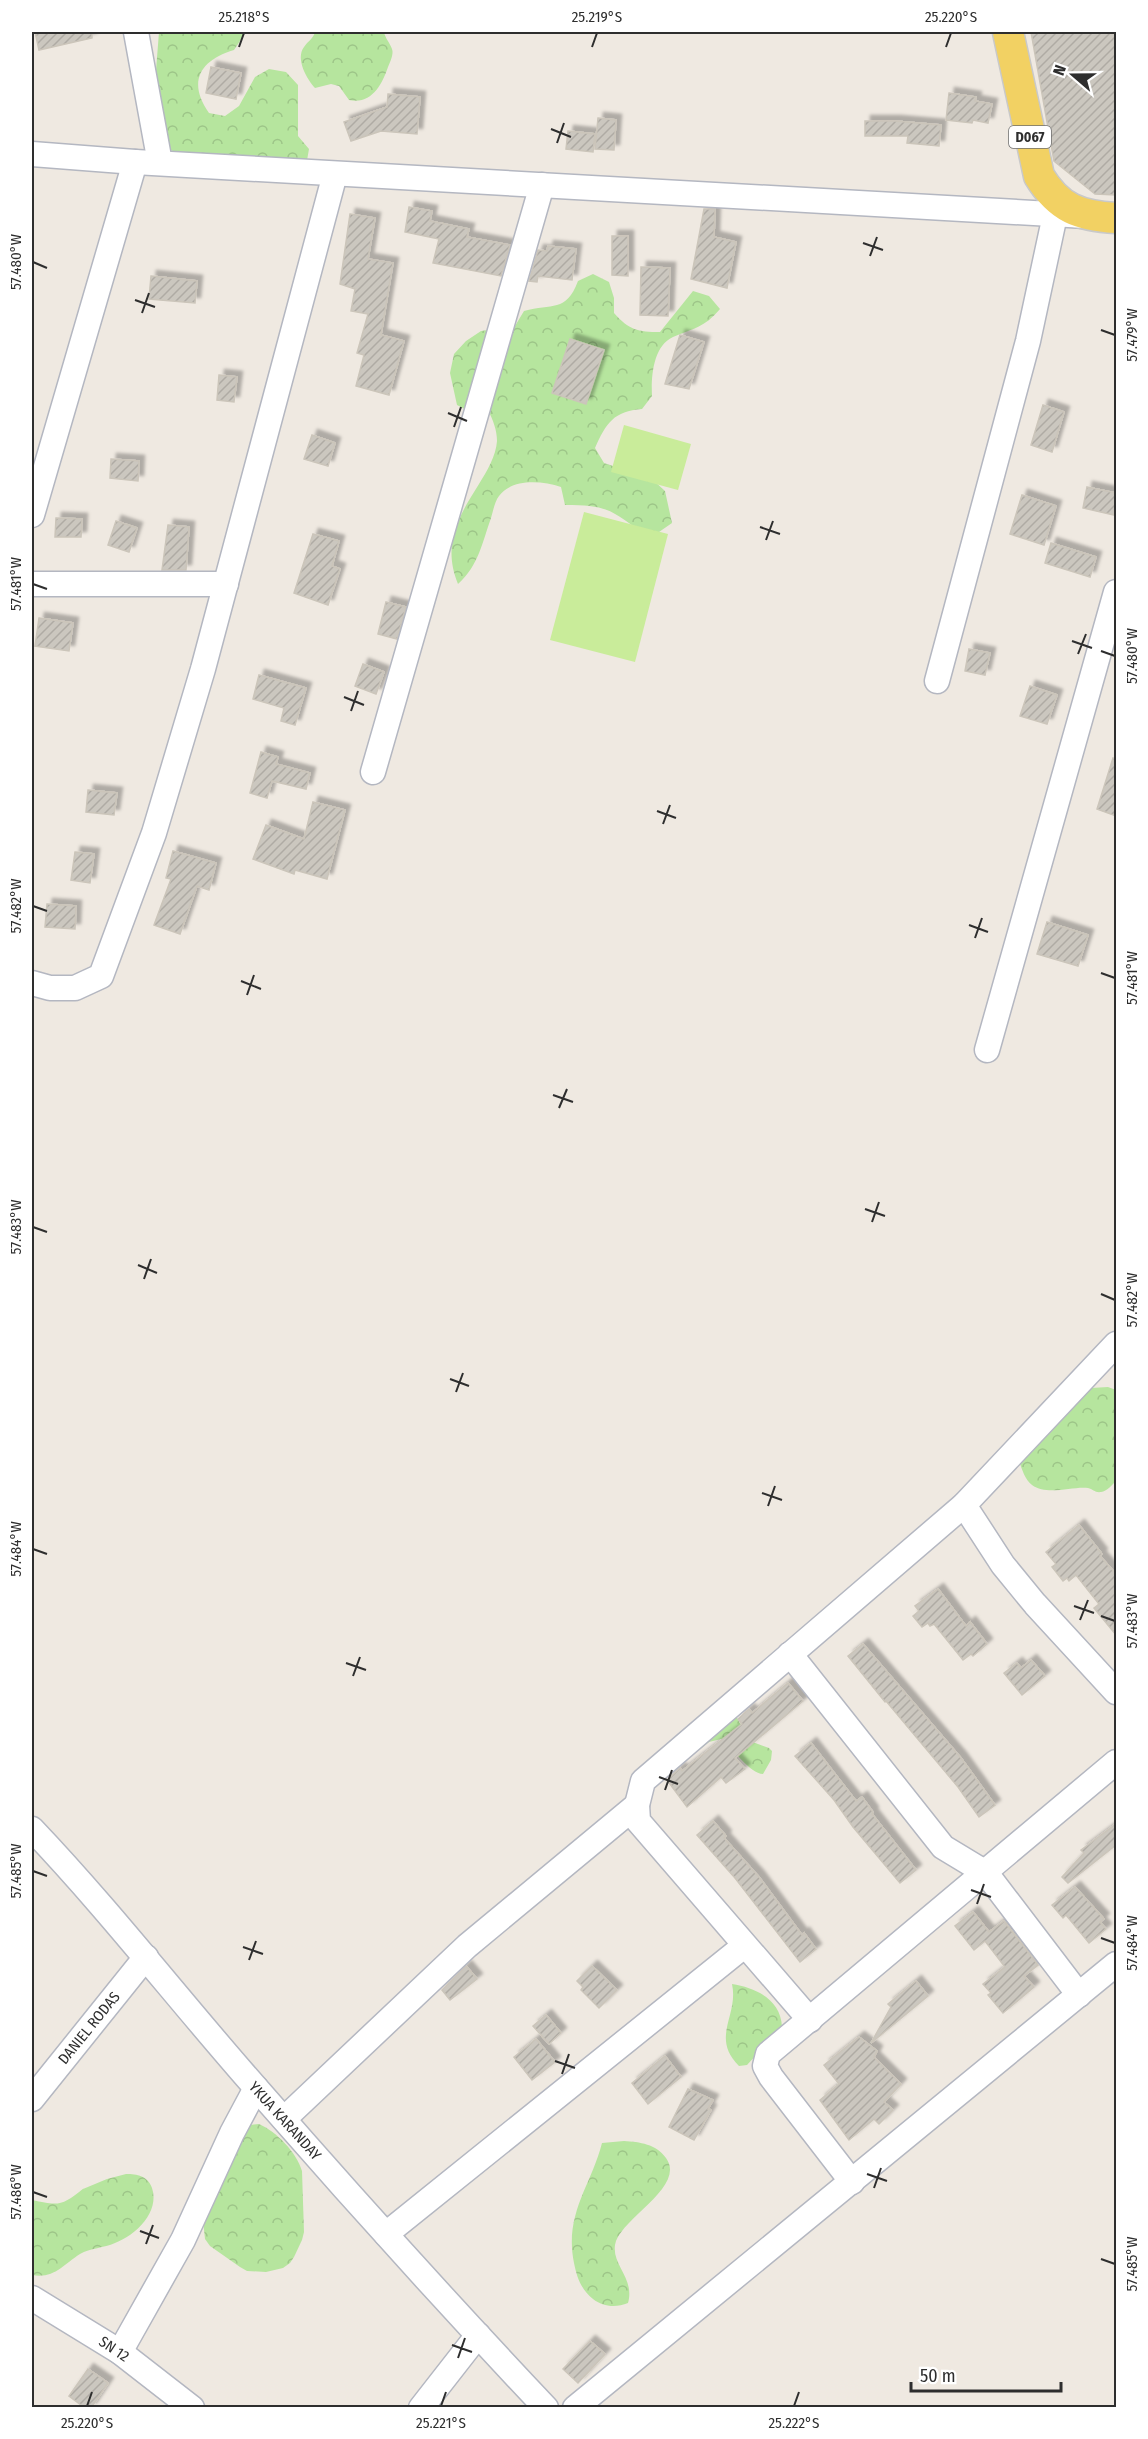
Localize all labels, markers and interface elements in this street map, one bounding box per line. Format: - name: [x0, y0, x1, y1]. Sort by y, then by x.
- text: 25.218°S: [219, 8, 269, 26]
- text: 25.219°S: [572, 8, 622, 26]
- text: 25.220°S: [925, 8, 977, 26]
- north arrow: [1043, 45, 1103, 105]
- text: N: [1049, 62, 1070, 78]
- road number: D067: [1009, 126, 1051, 148]
- text: 57.480°W: [7, 234, 25, 290]
- text: 57.479°W: [1123, 308, 1141, 362]
- text: 57.481°W: [7, 557, 25, 611]
- text: 57.480°W: [1123, 628, 1141, 684]
- text: 57.482°W: [7, 879, 25, 933]
- text: 57.481°W: [1123, 951, 1141, 1005]
- text: 57.483°W: [7, 1199, 25, 1255]
- text: 57.482°W: [1123, 1273, 1141, 1327]
- text: 57.484°W: [7, 1521, 25, 1577]
- text: 57.483°W: [1123, 1593, 1141, 1649]
- text: 57.485°W: [7, 1843, 25, 1899]
- text: 57.484°W: [1123, 1915, 1141, 1971]
- street label: DANIEL RODAS: [54, 1988, 124, 2068]
- street label: YKUA KARANDAY: [245, 2078, 325, 2164]
- text: 57.486°W: [7, 2164, 25, 2220]
- text: 57.485°W: [1123, 2236, 1141, 2292]
- street label: SN 12: [95, 2332, 133, 2366]
- scale bar: [911, 2355, 1061, 2393]
- text: 50 m: [920, 2365, 956, 2387]
- text: 25.220°S: [61, 2414, 113, 2432]
- text: 25.221°S: [416, 2414, 466, 2432]
- text: 25.222°S: [768, 2414, 820, 2432]

